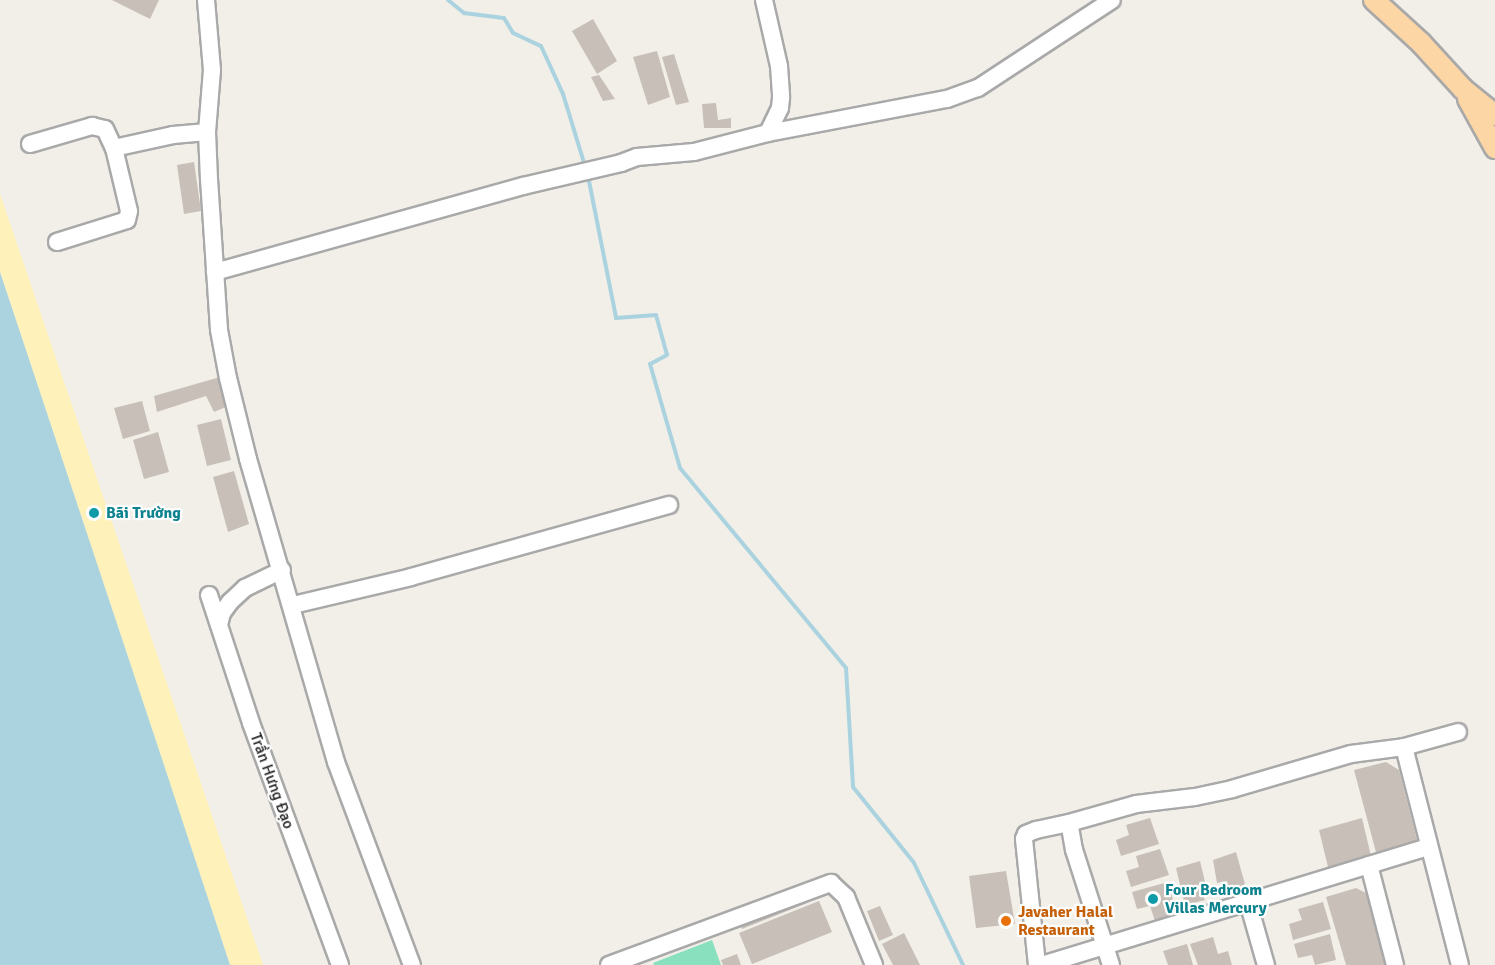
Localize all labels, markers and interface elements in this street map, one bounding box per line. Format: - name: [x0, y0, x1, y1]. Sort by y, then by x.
- place label: Bãi Trường: [106, 503, 181, 523]
- marker: Bãi Trường: [87, 506, 101, 520]
- street label: Trần Hưng Đạo: [246, 730, 298, 832]
- place label: Four Bedroom Villas Mercury: [1165, 880, 1267, 918]
- marker: Four Bedroom Villas Mercury: [1146, 892, 1160, 906]
- place label: Javaher Halal Restaurant: [1018, 902, 1113, 940]
- marker: Javaher Halal Restaurant: [999, 914, 1013, 928]

